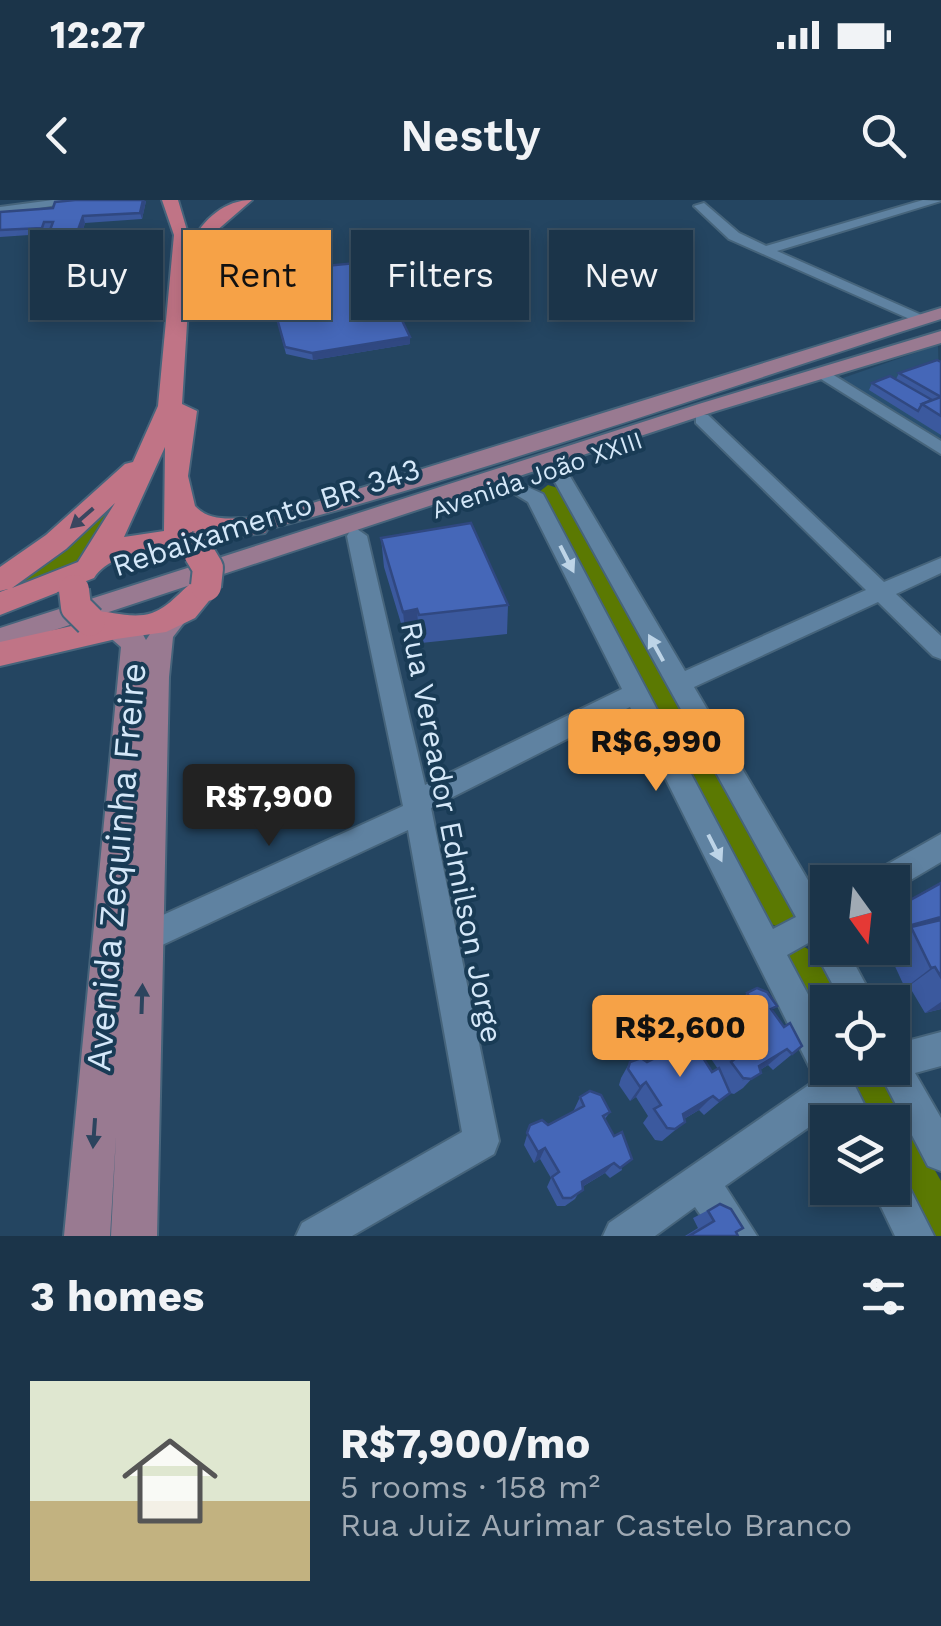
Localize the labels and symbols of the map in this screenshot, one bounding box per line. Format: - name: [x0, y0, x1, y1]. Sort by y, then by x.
- street label: Avenida João XXIII: [428, 425, 646, 525]
- street label: Rebaixamento BR 343: [108, 451, 424, 583]
- one-way arrow: [70, 507, 95, 529]
- one-way arrow: [558, 544, 575, 573]
- street label: Rua Vereador Edmilson Jorge: [394, 619, 510, 1045]
- one-way arrow: [647, 633, 664, 662]
- street label: Avenida Zequinha Freire: [77, 661, 155, 1073]
- pin: R$6,990: [564, 709, 748, 794]
- pin: R$7,900: [177, 764, 361, 849]
- one-way arrow: [706, 834, 723, 863]
- north arrow: [810, 865, 910, 965]
- one-way arrow: [134, 982, 150, 1014]
- pin: R$2,600: [588, 995, 772, 1080]
- one-way arrow: [86, 1118, 102, 1149]

